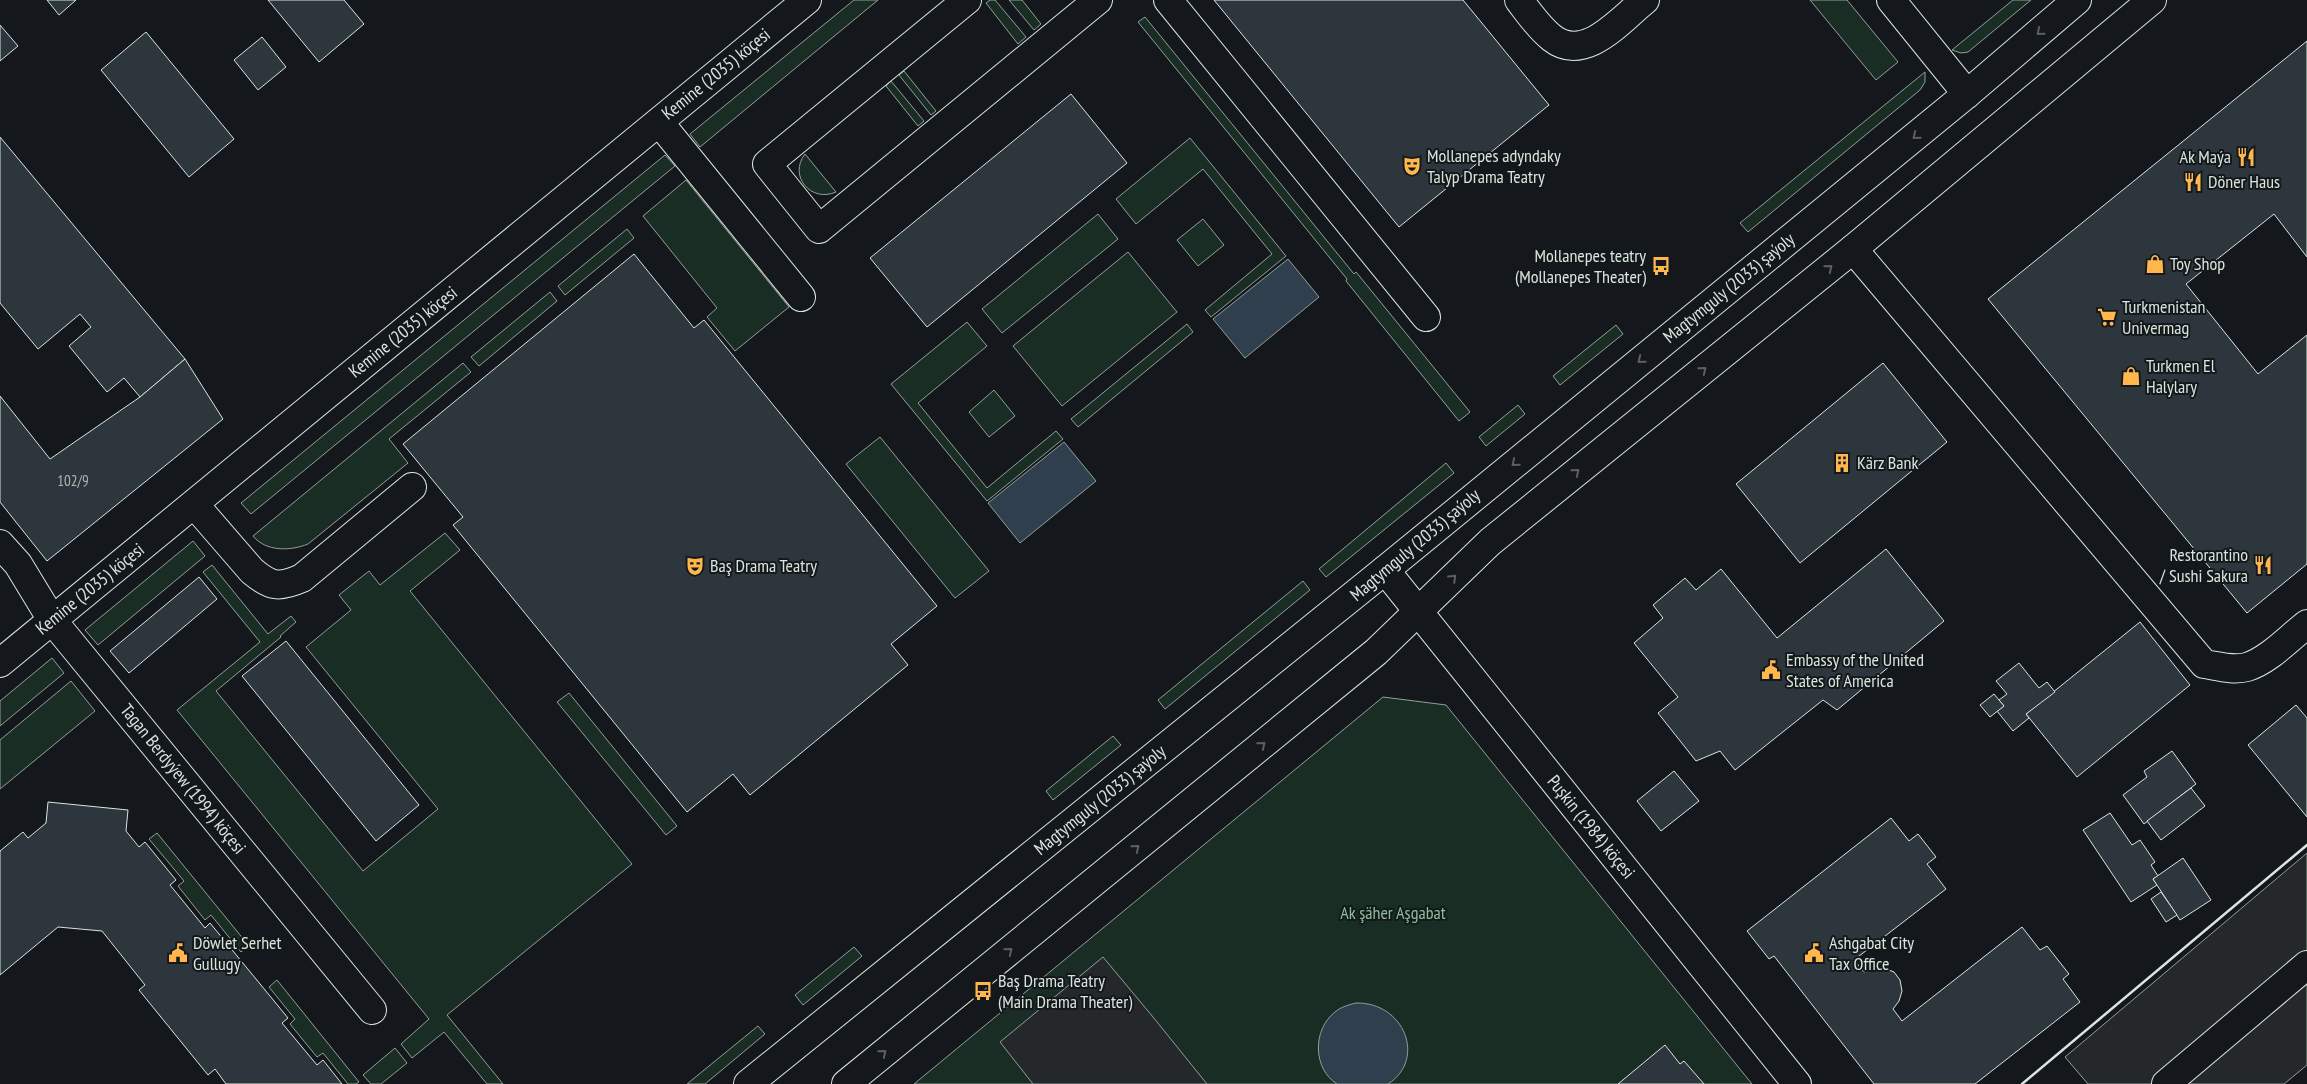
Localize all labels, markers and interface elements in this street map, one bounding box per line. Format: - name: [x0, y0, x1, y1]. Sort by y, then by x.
- street label: Kemine (2035) köçesi: [657, 23, 775, 124]
- one-way arrow: [2037, 26, 2046, 35]
- one-way arrow: [1912, 130, 1921, 139]
- place label: Mollanepes adyndaky Talyp Drama Teatry: [1427, 144, 1561, 188]
- place label: Ak Maýa: [2179, 145, 2231, 168]
- restaurant icon: Ak Maýa: [2235, 146, 2257, 168]
- theatre icon: Mollanepes adyndaky Talyp Drama Teatry: [1401, 155, 1423, 177]
- place label: Döner Haus: [2208, 170, 2280, 193]
- restaurant icon: Döner Haus: [2182, 171, 2204, 193]
- street label: Magtymguly (2033) şaýoly: [1658, 227, 1799, 348]
- place label: Mollanepes teatry (Mollanepes Theater): [1515, 244, 1647, 288]
- place label: Toy Shop: [2170, 252, 2225, 275]
- shop icon: Toy Shop: [2144, 253, 2166, 275]
- bus stop icon: Mollanepes teatry (Mollanepes Theater): [1650, 255, 1672, 277]
- one-way arrow: [1823, 265, 1832, 273]
- street label: Kemine (2035) köçesi: [344, 281, 462, 382]
- place label: Turkmenistan Univermag: [2122, 295, 2205, 339]
- supermarket icon: Turkmenistan Univermag: [2096, 306, 2118, 328]
- place label: Turkmen El Halylary: [2146, 354, 2216, 398]
- one-way arrow: [1637, 355, 1646, 364]
- shop icon: Turkmen El Halylary: [2120, 365, 2142, 387]
- one-way arrow: [1697, 367, 1706, 376]
- place label: Kärz Bank: [1857, 451, 1918, 474]
- building icon: Kärz Bank: [1831, 452, 1853, 474]
- one-way arrow: [1511, 457, 1520, 466]
- one-way arrow: [1570, 470, 1579, 478]
- house number: 102/9: [57, 471, 89, 490]
- street label: Magtymguly (2033) şaýoly: [1345, 483, 1485, 606]
- street label: Kemine (2035) köçesi: [31, 538, 149, 639]
- place label: Restorantino / Sushi Sakura: [2159, 543, 2248, 587]
- place label: Baş Drama Teatry: [710, 554, 817, 577]
- restaurant icon: Restorantino / Sushi Sakura: [2252, 554, 2274, 576]
- theatre icon: Baş Drama Teatry: [684, 555, 706, 577]
- one-way arrow: [1447, 574, 1456, 583]
- place label: Embassy of the United States of America: [1786, 648, 1924, 692]
- public building icon: Embassy of the United States of America: [1760, 659, 1782, 681]
- street label: Tagan Berdyýew (1994) köçesi: [116, 699, 251, 859]
- street label: Magtymguly (2033) şaýoly: [1029, 739, 1170, 860]
- one-way arrow: [1256, 742, 1265, 751]
- street label: Puşkin (1984) köçesi: [1543, 770, 1640, 883]
- one-way arrow: [1130, 845, 1139, 854]
- park label: Ak şäher Aşgabat: [1340, 901, 1446, 924]
- place label: Döwlet Serhet Gullugy: [193, 931, 282, 975]
- place label: Ashgabat City Tax Office: [1829, 931, 1914, 975]
- public building icon: Döwlet Serhet Gullugy: [167, 942, 189, 964]
- public building icon: Ashgabat City Tax Office: [1803, 942, 1825, 964]
- one-way arrow: [1004, 947, 1013, 956]
- place label: Baş Drama Teatry (Main Drama Theater): [998, 969, 1133, 1013]
- bus stop icon: Baş Drama Teatry (Main Drama Theater): [972, 980, 994, 1002]
- one-way arrow: [878, 1050, 887, 1059]

